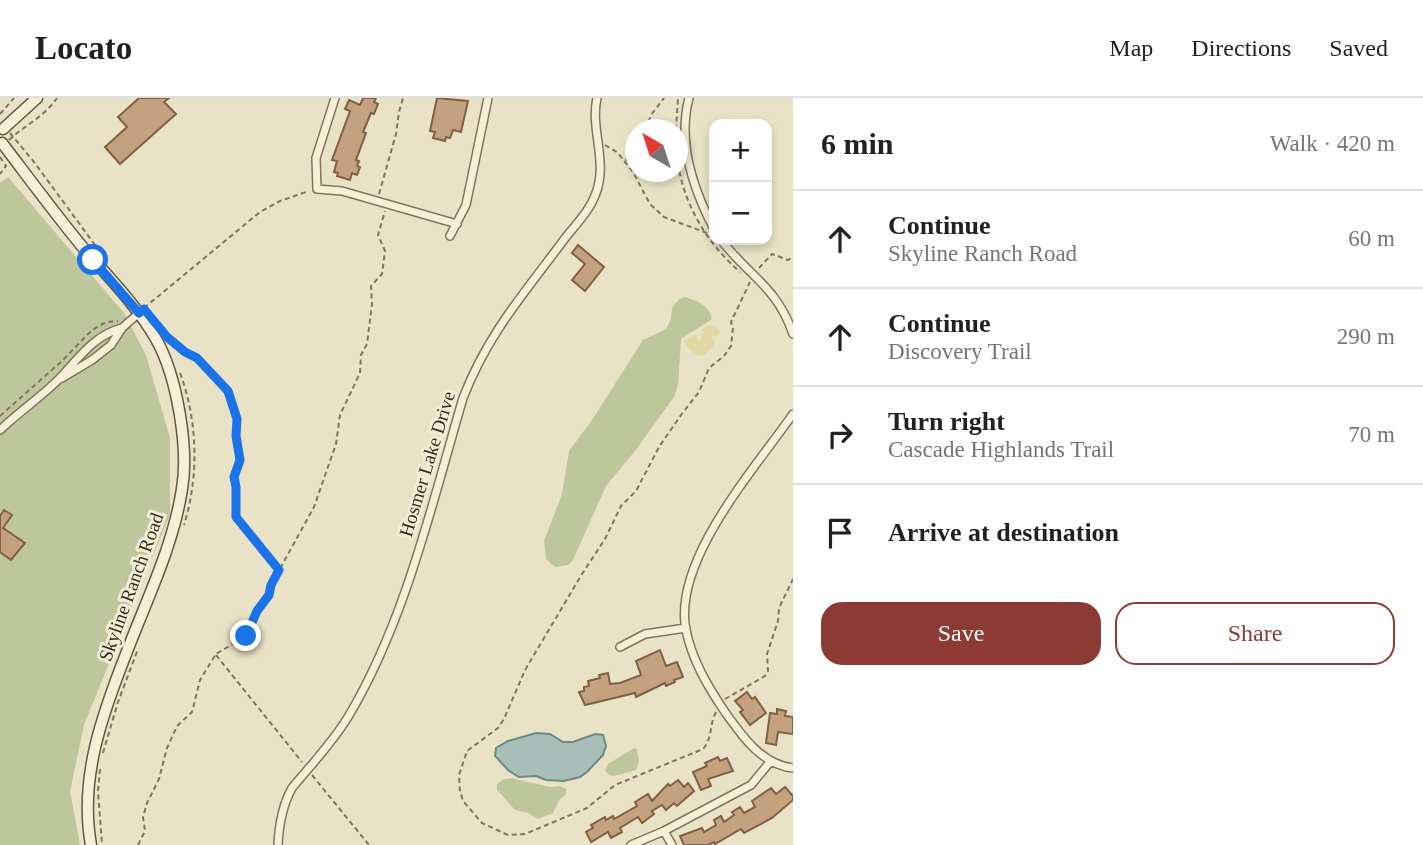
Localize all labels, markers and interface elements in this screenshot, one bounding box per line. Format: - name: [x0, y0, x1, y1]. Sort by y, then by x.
- text: Locato: [35, 30, 132, 66]
- text: Map: [1109, 35, 1153, 61]
- text: Directions: [1191, 35, 1291, 61]
- text: Saved: [1329, 35, 1388, 61]
- north arrow: [625, 119, 688, 182]
- map controls: [709, 119, 772, 245]
- button: +: [709, 119, 772, 182]
- text: 6 min: [821, 127, 894, 160]
- text: Walk · 420 m: [1270, 131, 1395, 156]
- button: −: [709, 182, 772, 245]
- text: Continue: [888, 211, 991, 240]
- icon: ahead: [821, 220, 859, 258]
- text: 60 m: [1348, 226, 1395, 251]
- text: Skyline Ranch Road: [888, 241, 1077, 266]
- route start: [77, 244, 108, 275]
- text: Continue: [888, 309, 991, 338]
- icon: ahead: [821, 318, 859, 356]
- text: 290 m: [1337, 324, 1395, 349]
- text: Discovery Trail: [888, 339, 1032, 364]
- street label: Hosmer Lake Drive: [395, 389, 459, 539]
- text: Turn right: [888, 407, 1005, 436]
- icon: right: [821, 416, 859, 454]
- text: 70 m: [1348, 422, 1395, 447]
- text: Cascade Highlands Trail: [888, 437, 1114, 462]
- street label: Skyline Ranch Road: [94, 510, 168, 664]
- icon: arrive: [821, 514, 859, 552]
- text: Arrive at destination: [888, 518, 1119, 547]
- button: Save: [821, 602, 1101, 665]
- button: Share: [1115, 602, 1395, 665]
- route end: [230, 620, 261, 651]

